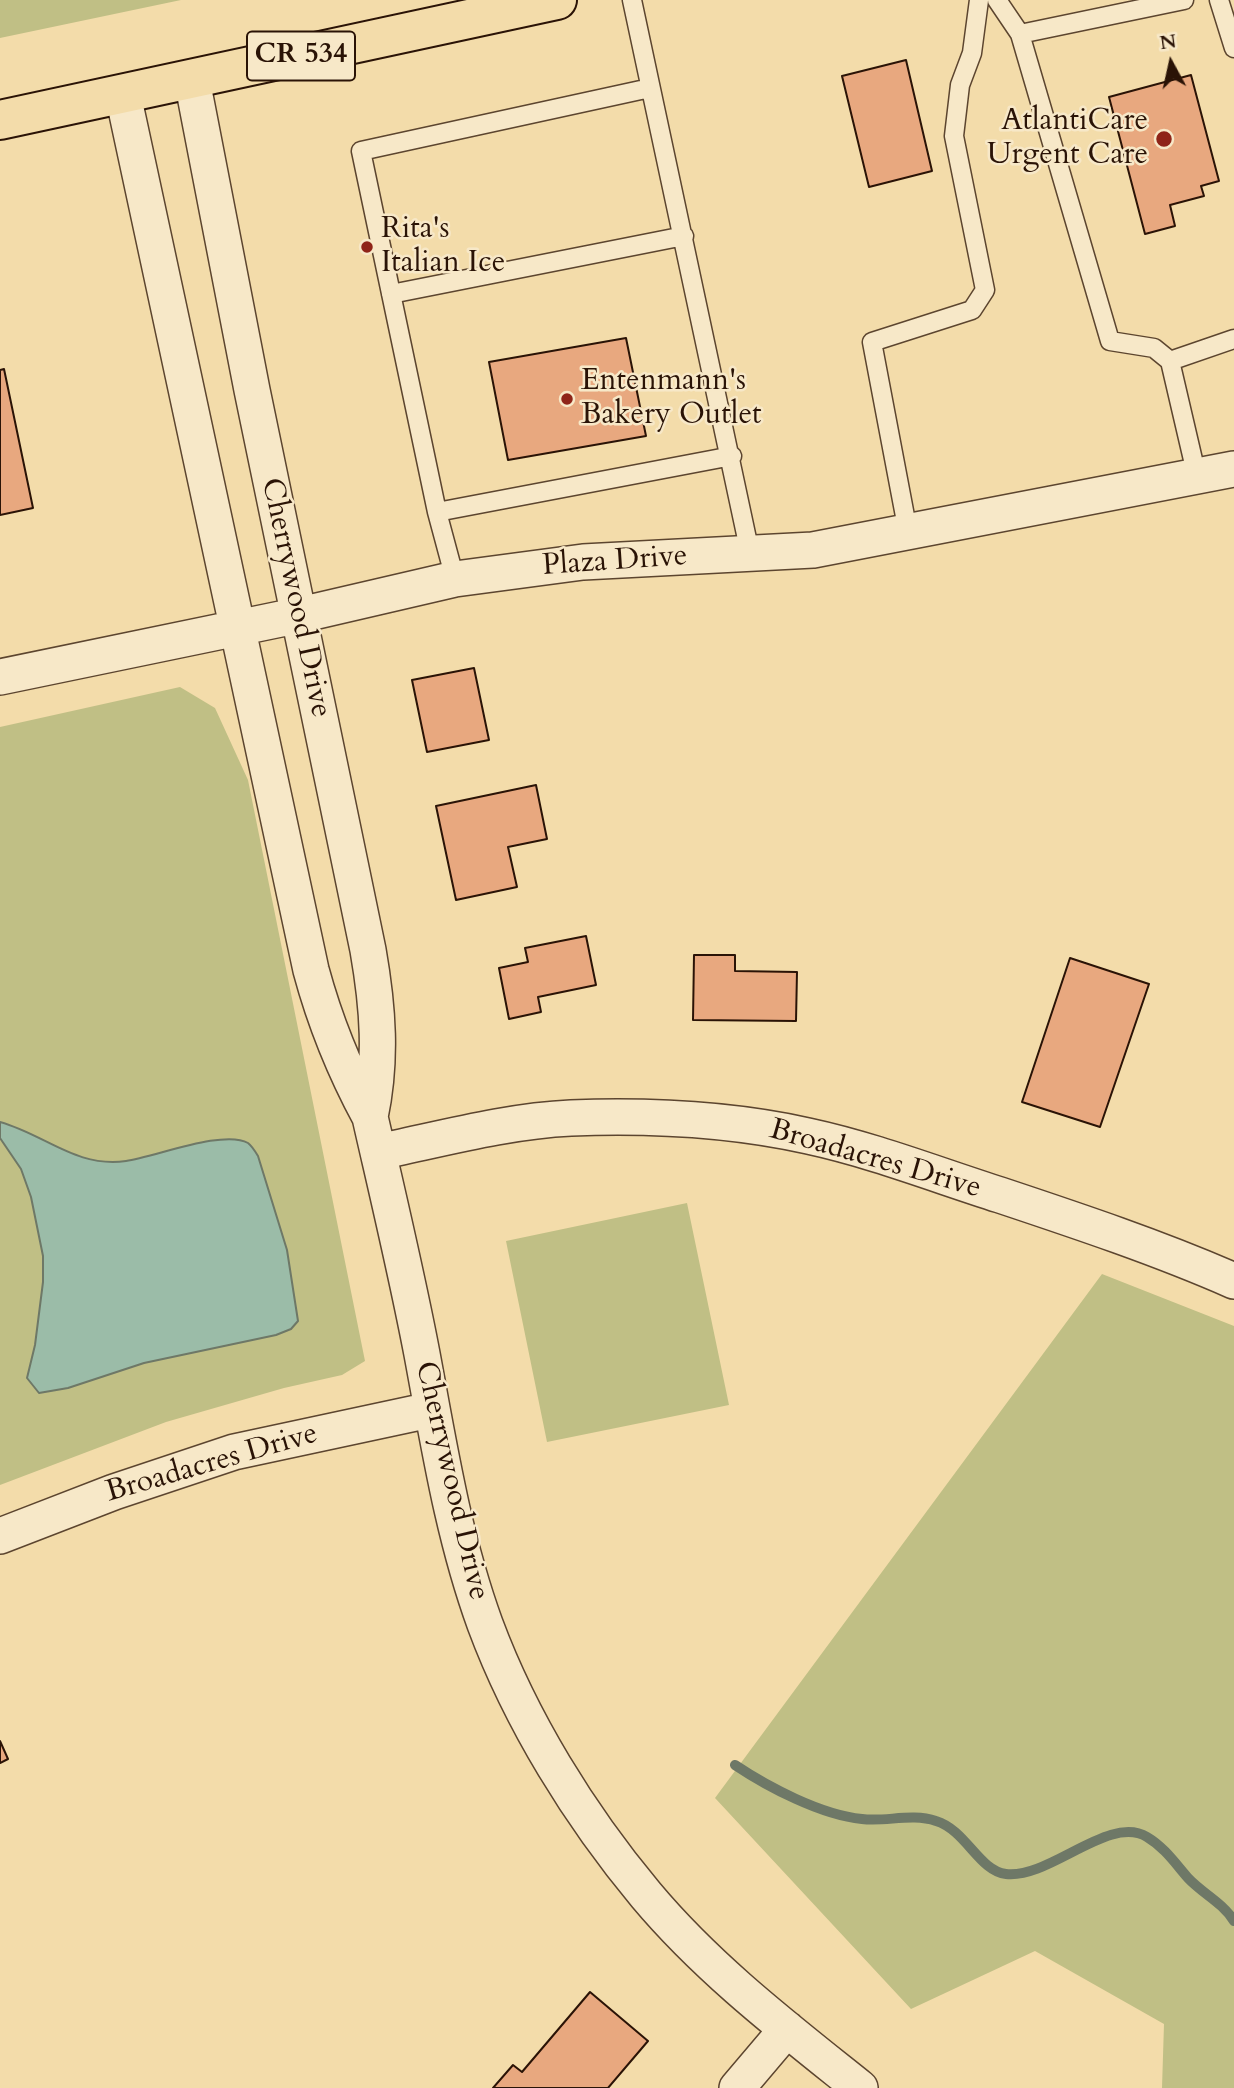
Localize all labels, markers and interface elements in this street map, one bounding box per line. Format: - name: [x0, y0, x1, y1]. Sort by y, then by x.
- north arrow: [1136, 28, 1206, 98]
- text: N: [1158, 28, 1178, 56]
- road number: CR 534: [247, 32, 355, 80]
- place label: AtlantiCare Urgent Care: [987, 104, 1148, 174]
- marker: AtlantiCare Urgent Care: [1154, 129, 1174, 149]
- place label: Rita's Italian Ice: [381, 212, 505, 282]
- marker: Rita's Italian Ice: [359, 239, 375, 255]
- place label: Entenmann's Bakery Outlet: [581, 364, 761, 434]
- marker: Entenmann's Bakery Outlet: [559, 391, 575, 407]
- street label: Cherrywood Drive: [252, 475, 338, 721]
- street label: Plaza Drive: [541, 539, 689, 585]
- street label: Broadacres Drive: [765, 1113, 985, 1207]
- street label: Cherrywood Drive: [406, 1358, 496, 1604]
- street label: Broadacres Drive: [102, 1417, 322, 1511]

